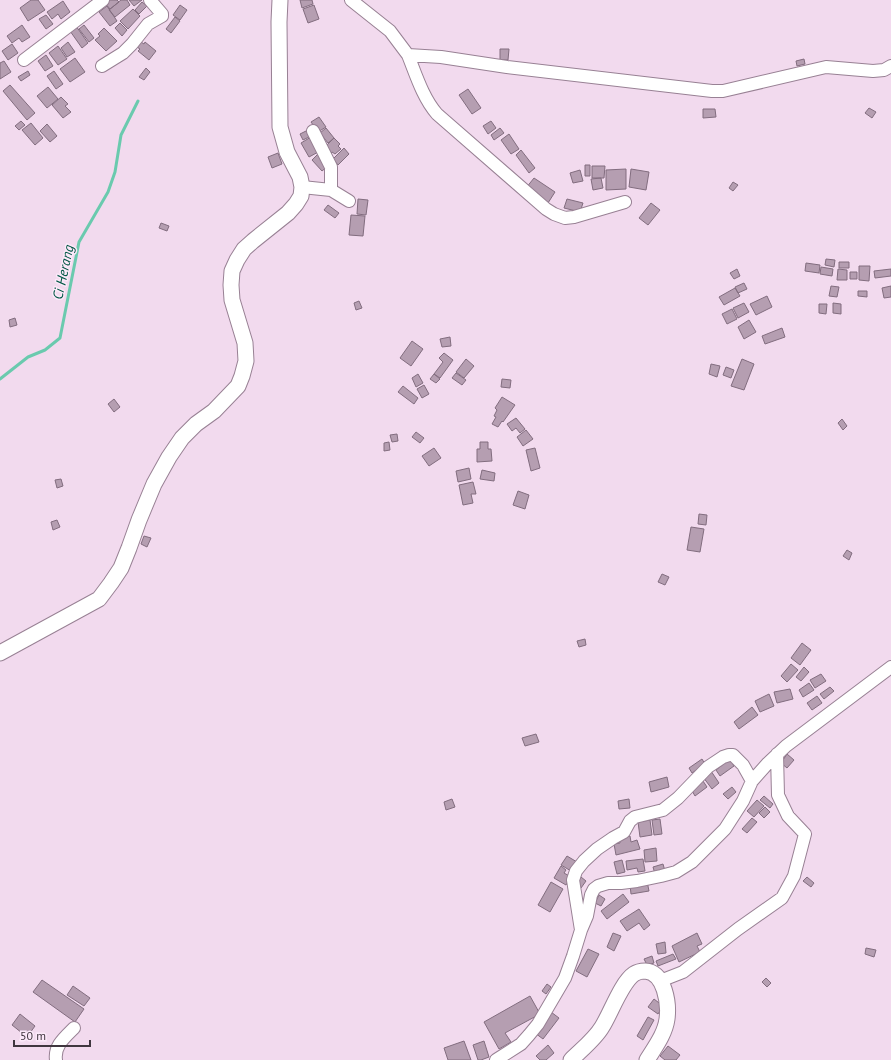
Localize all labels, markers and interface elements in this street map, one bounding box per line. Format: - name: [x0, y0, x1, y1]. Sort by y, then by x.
- water label: Ci Herang: [48, 243, 78, 301]
- scale bar: [14, 1022, 90, 1048]
- text: 50 m: [20, 1028, 46, 1043]

